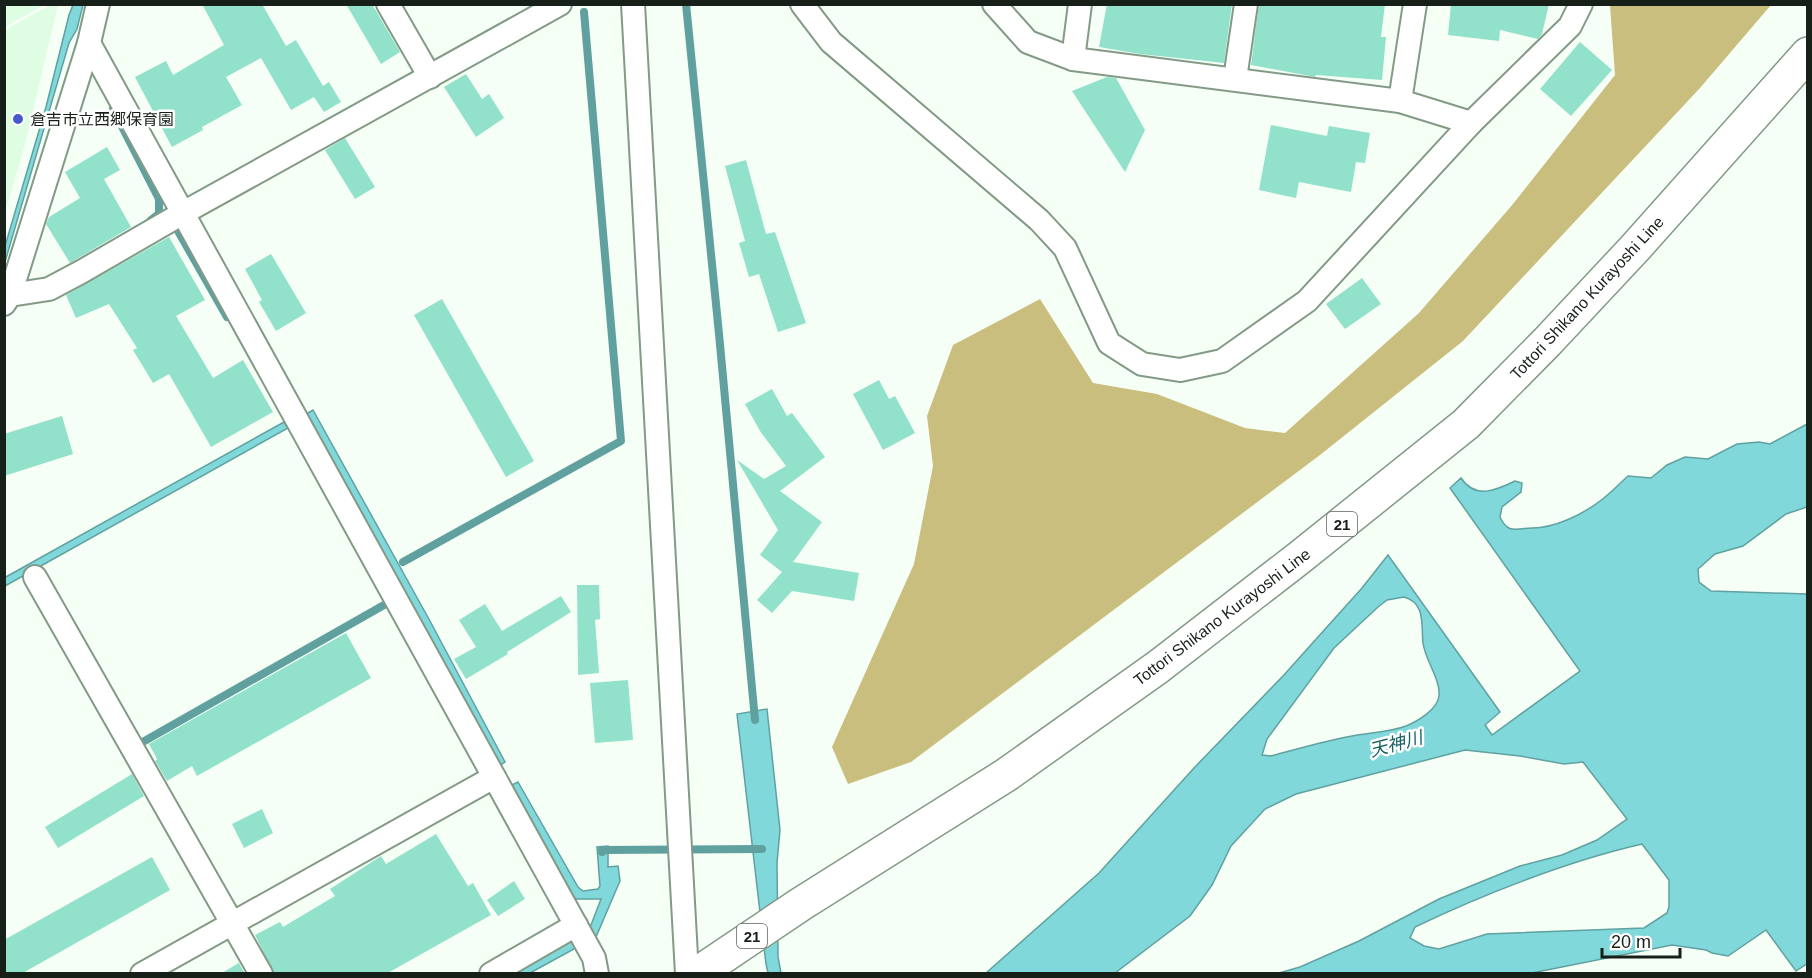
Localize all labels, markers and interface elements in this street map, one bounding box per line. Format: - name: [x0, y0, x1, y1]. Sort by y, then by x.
- place label: 倉吉市立西郷保育園: [30, 111, 174, 128]
- marker: 倉吉市立西郷保育園: [11, 112, 25, 126]
- street label: Tottori Shikano Kurayoshi Line: [1507, 213, 1667, 383]
- road number: 21: [1327, 512, 1357, 536]
- street label: Tottori Shikano Kurayoshi Line: [1131, 545, 1313, 689]
- water label: 天神川: [1367, 727, 1427, 761]
- scale bar: [1602, 921, 1680, 959]
- road number: 21: [737, 924, 767, 948]
- text: 20 m: [1611, 932, 1651, 952]

